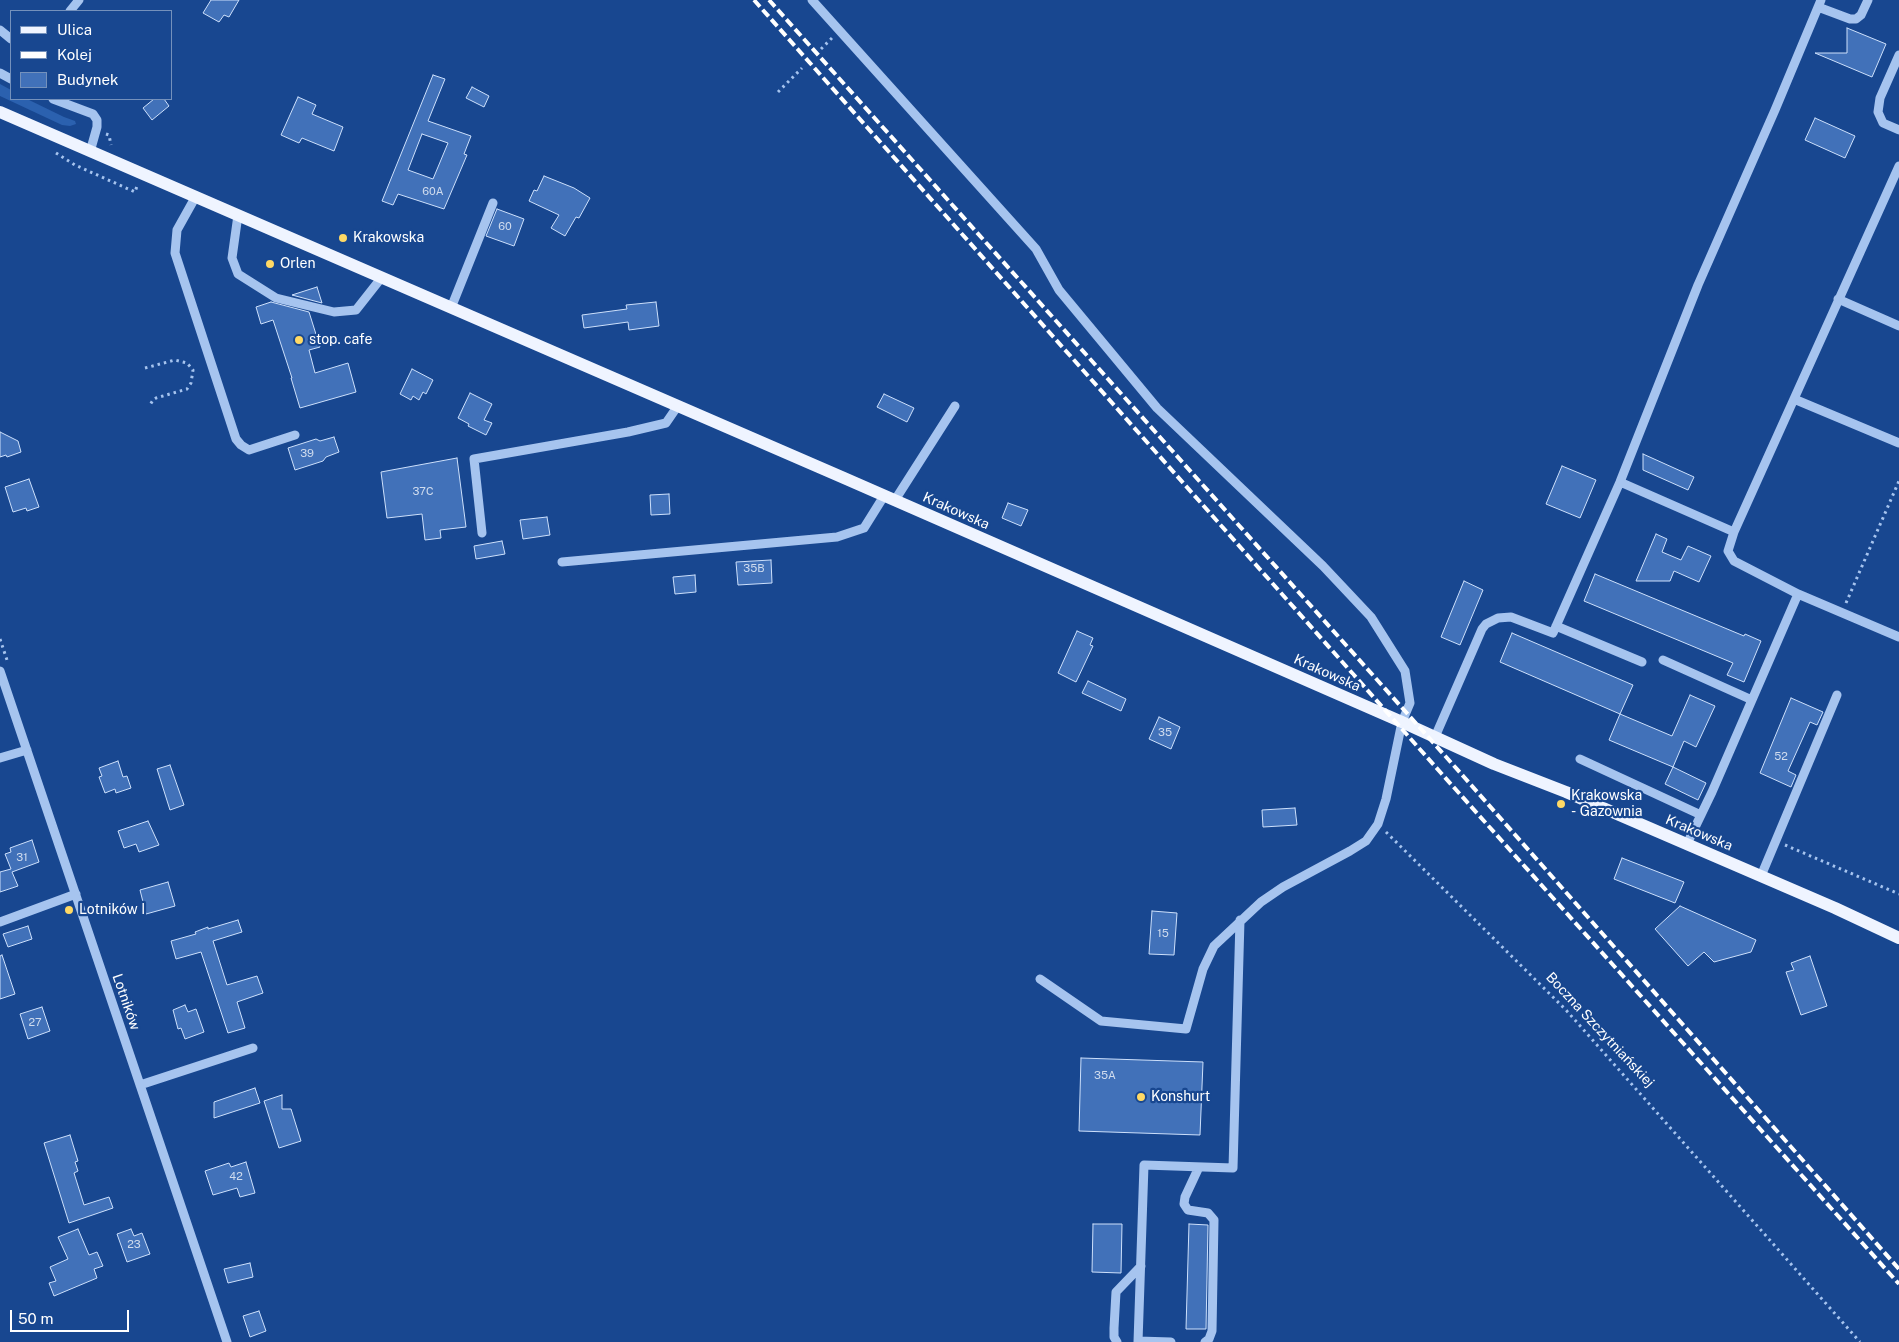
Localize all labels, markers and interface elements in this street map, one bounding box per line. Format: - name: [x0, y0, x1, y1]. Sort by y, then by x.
- legend: [10, 10, 172, 100]
- text: Ulica: [57, 21, 92, 38]
- text: Kolej: [57, 46, 92, 63]
- text: Budynek: [57, 71, 118, 88]
- house number: 60A: [422, 185, 444, 199]
- house number: 60: [498, 220, 512, 234]
- place label: Krakowska: [353, 230, 424, 246]
- marker: Krakowska: [337, 232, 349, 244]
- place label: Orlen: [280, 256, 316, 272]
- marker: Orlen: [264, 258, 276, 270]
- place label: stop. cafe: [309, 332, 372, 348]
- marker: stop. cafe: [293, 334, 305, 346]
- house number: 39: [300, 447, 314, 461]
- house number: 37C: [413, 485, 433, 499]
- street label: Krakowska: [920, 489, 992, 533]
- house number: 35B: [743, 562, 765, 576]
- street label: Krakowska: [1291, 651, 1363, 695]
- house number: 35: [1158, 726, 1172, 740]
- house number: 52: [1774, 750, 1788, 764]
- place label: Krakowska - Gazownia: [1571, 788, 1642, 820]
- marker: Krakowska - Gazownia: [1555, 798, 1567, 810]
- street label: Krakowska: [1663, 811, 1735, 855]
- house number: 31: [16, 851, 28, 865]
- place label: Lotników I: [79, 902, 145, 918]
- marker: Lotników I: [63, 904, 75, 916]
- house number: 15: [1157, 927, 1169, 941]
- street label: Boczna Szczytniańskiej: [1542, 969, 1658, 1091]
- street label: Lotników: [108, 971, 144, 1033]
- house number: 27: [28, 1016, 42, 1030]
- house number: 35A: [1094, 1069, 1116, 1083]
- place label: Konshurt: [1151, 1089, 1210, 1105]
- marker: Konshurt: [1135, 1091, 1147, 1103]
- house number: 42: [229, 1170, 243, 1184]
- house number: 23: [127, 1238, 141, 1252]
- scale bar: [12, 1300, 131, 1332]
- text: 50 m: [18, 1310, 53, 1327]

